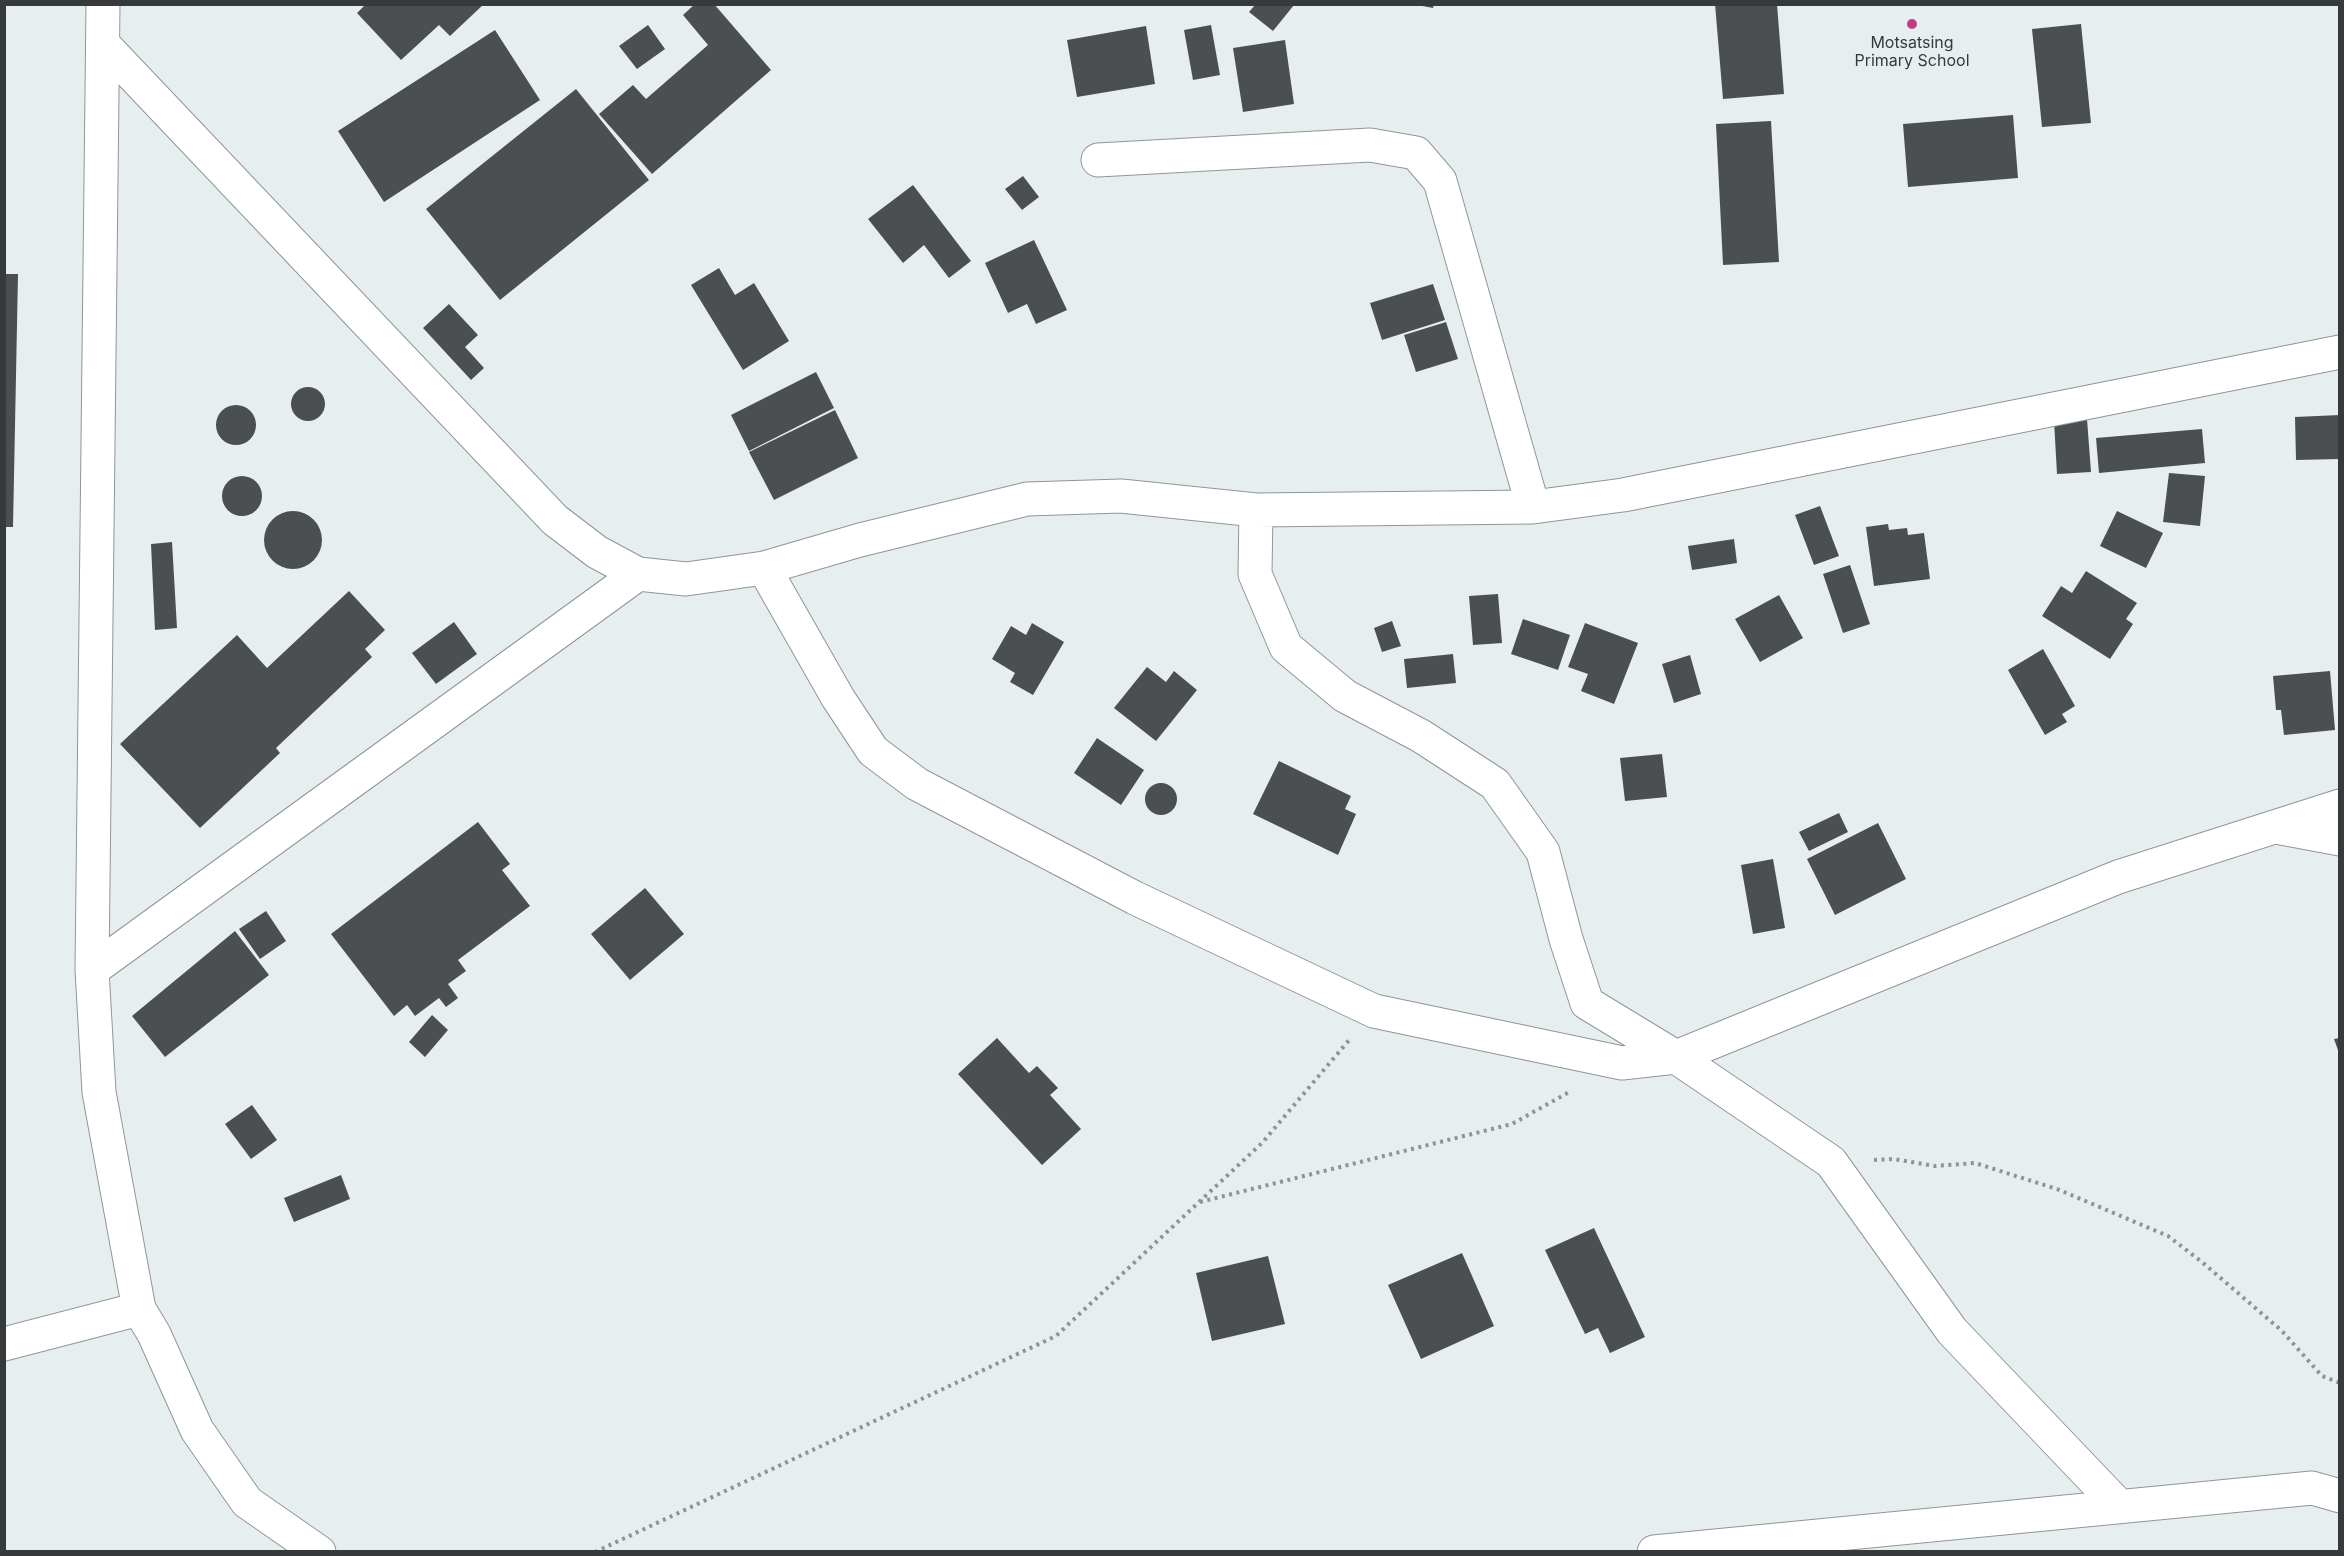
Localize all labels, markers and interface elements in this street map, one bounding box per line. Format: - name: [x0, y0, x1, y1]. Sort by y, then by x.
- marker: Motsatsing Primary School: [1905, 17, 1919, 31]
- place label: Motsatsing Primary School: [1854, 33, 1970, 71]

